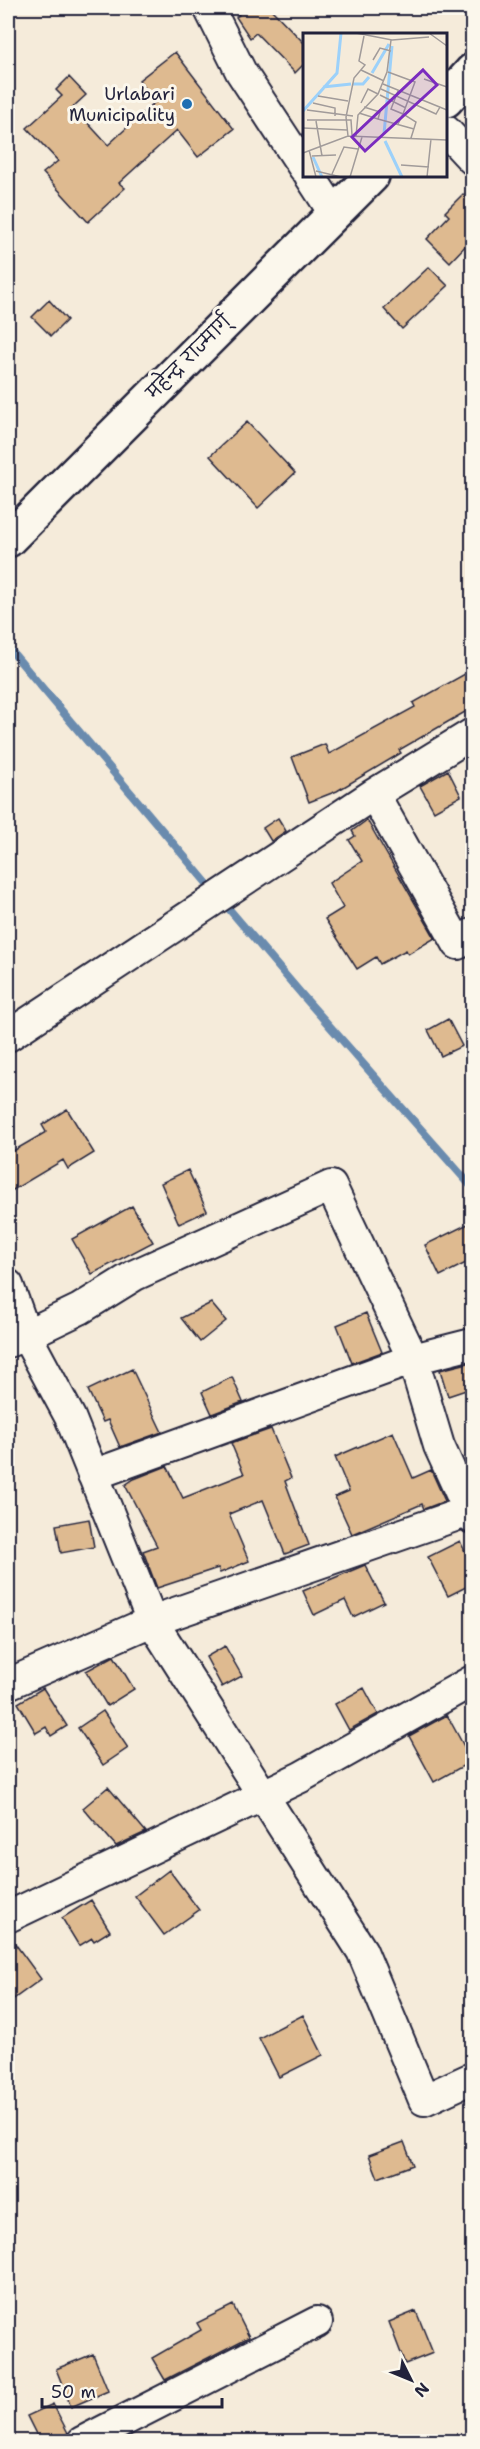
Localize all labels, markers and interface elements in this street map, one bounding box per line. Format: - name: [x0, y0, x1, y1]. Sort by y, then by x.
- inset map: [303, 33, 447, 177]
- place label: Urlabari Municipality: [69, 82, 175, 127]
- marker: Urlabari Municipality: [180, 97, 194, 111]
- street label: महेन्द्र राज्मार्ग्: [138, 306, 238, 406]
- north arrow: [381, 2350, 441, 2410]
- scale bar: [42, 2371, 222, 2409]
- text: N: [410, 2378, 434, 2402]
- text: 50 m: [51, 2380, 96, 2404]

